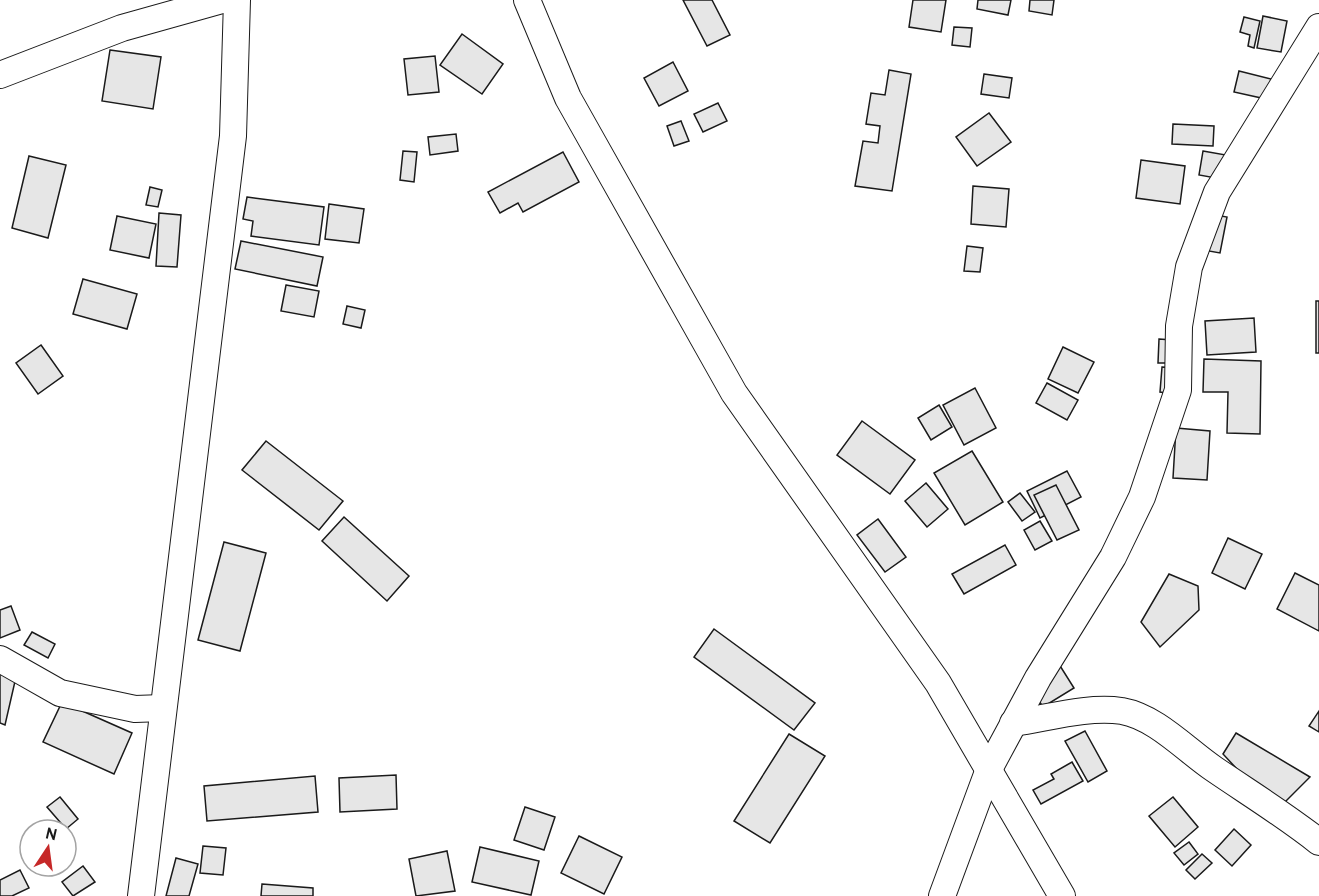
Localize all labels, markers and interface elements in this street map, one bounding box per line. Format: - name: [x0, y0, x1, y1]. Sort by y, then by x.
- north arrow: [18, 818, 78, 878]
- text: N: [43, 824, 59, 846]

